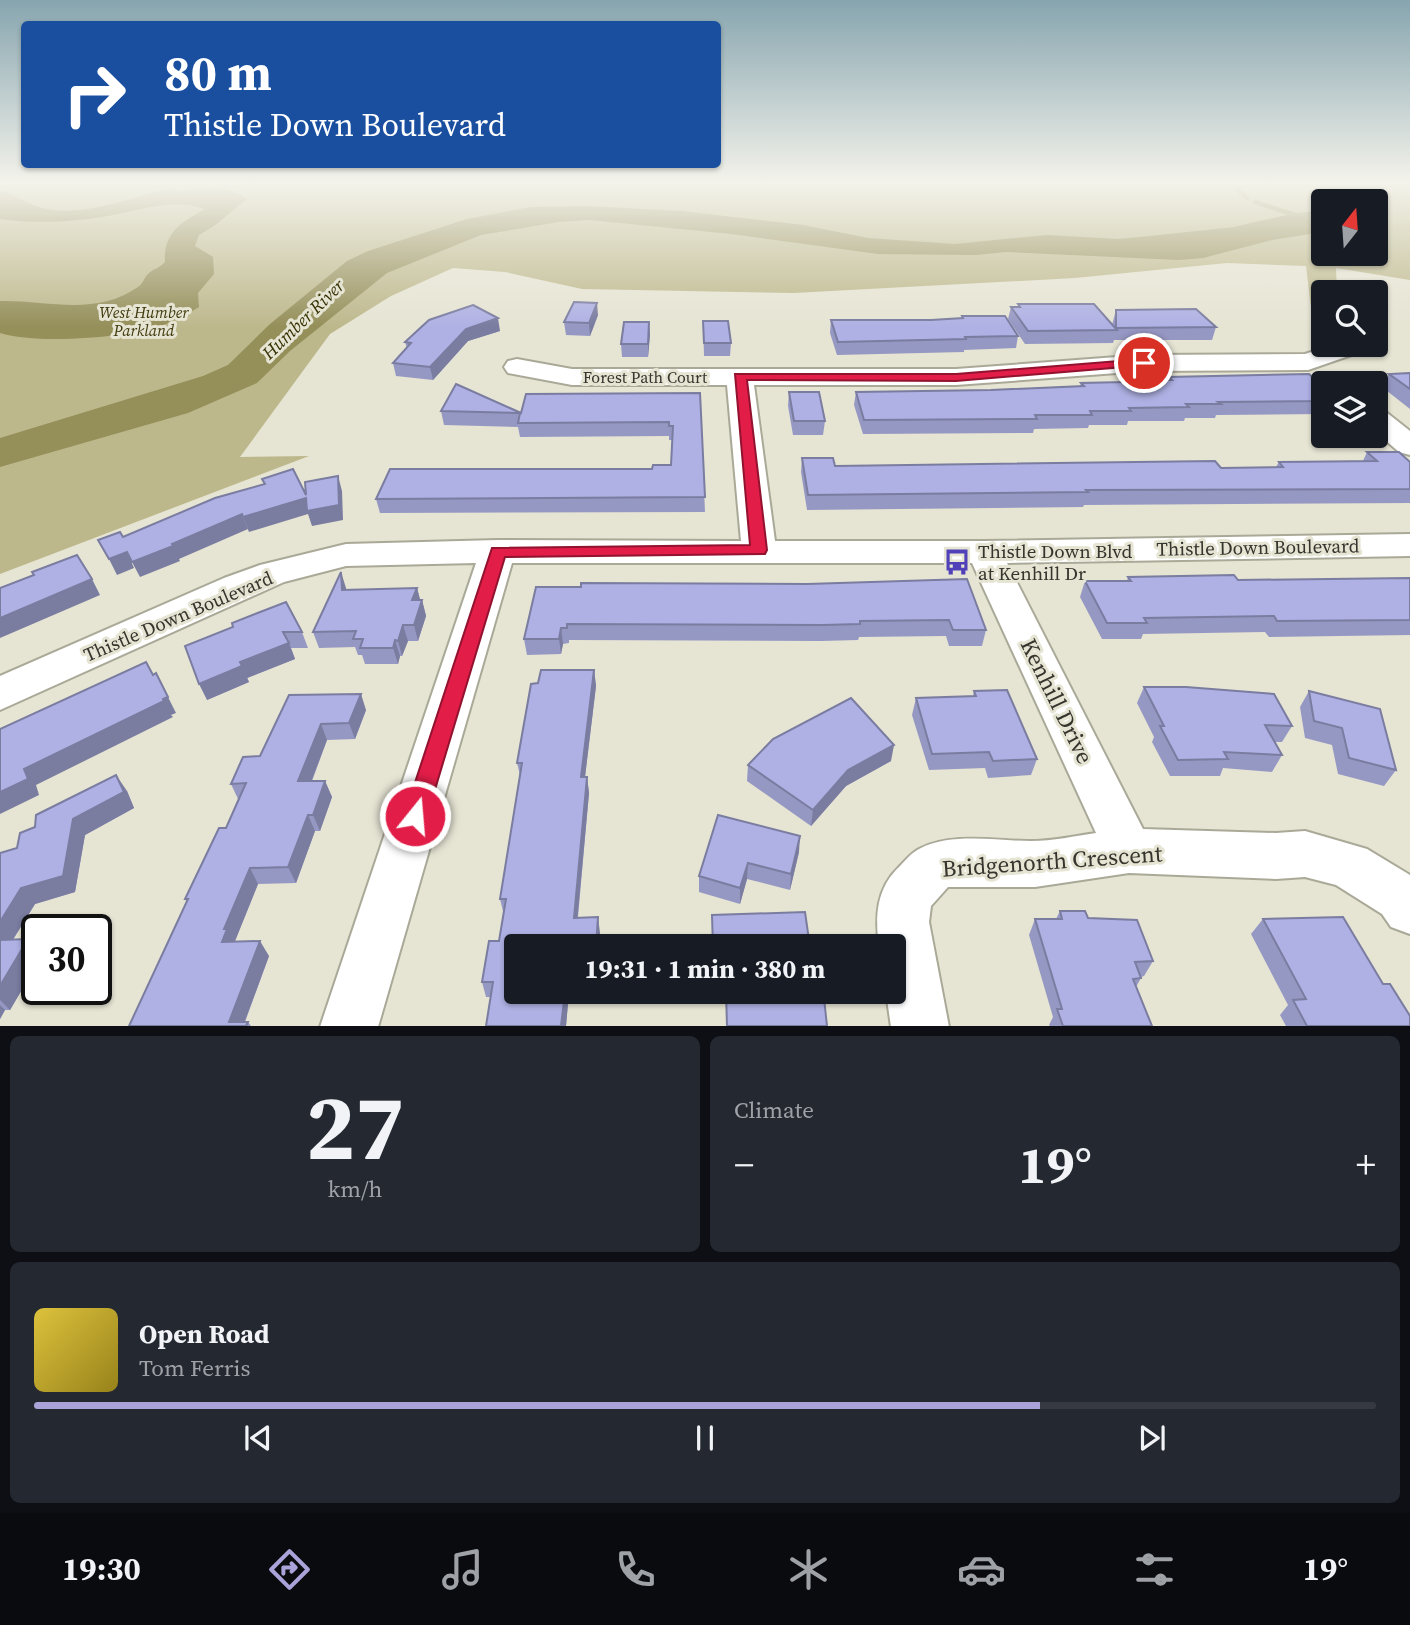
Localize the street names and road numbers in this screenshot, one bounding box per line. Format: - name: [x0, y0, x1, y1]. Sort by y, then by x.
- street label: Forest Path Court: [583, 366, 708, 388]
- street label: Thistle Down Boulevard: [1156, 532, 1360, 562]
- street label: Thistle Down Boulevard: [79, 564, 277, 668]
- street label: Kenhill Drive: [1013, 633, 1101, 769]
- street label: Bridgenorth Crescent: [941, 837, 1164, 885]

